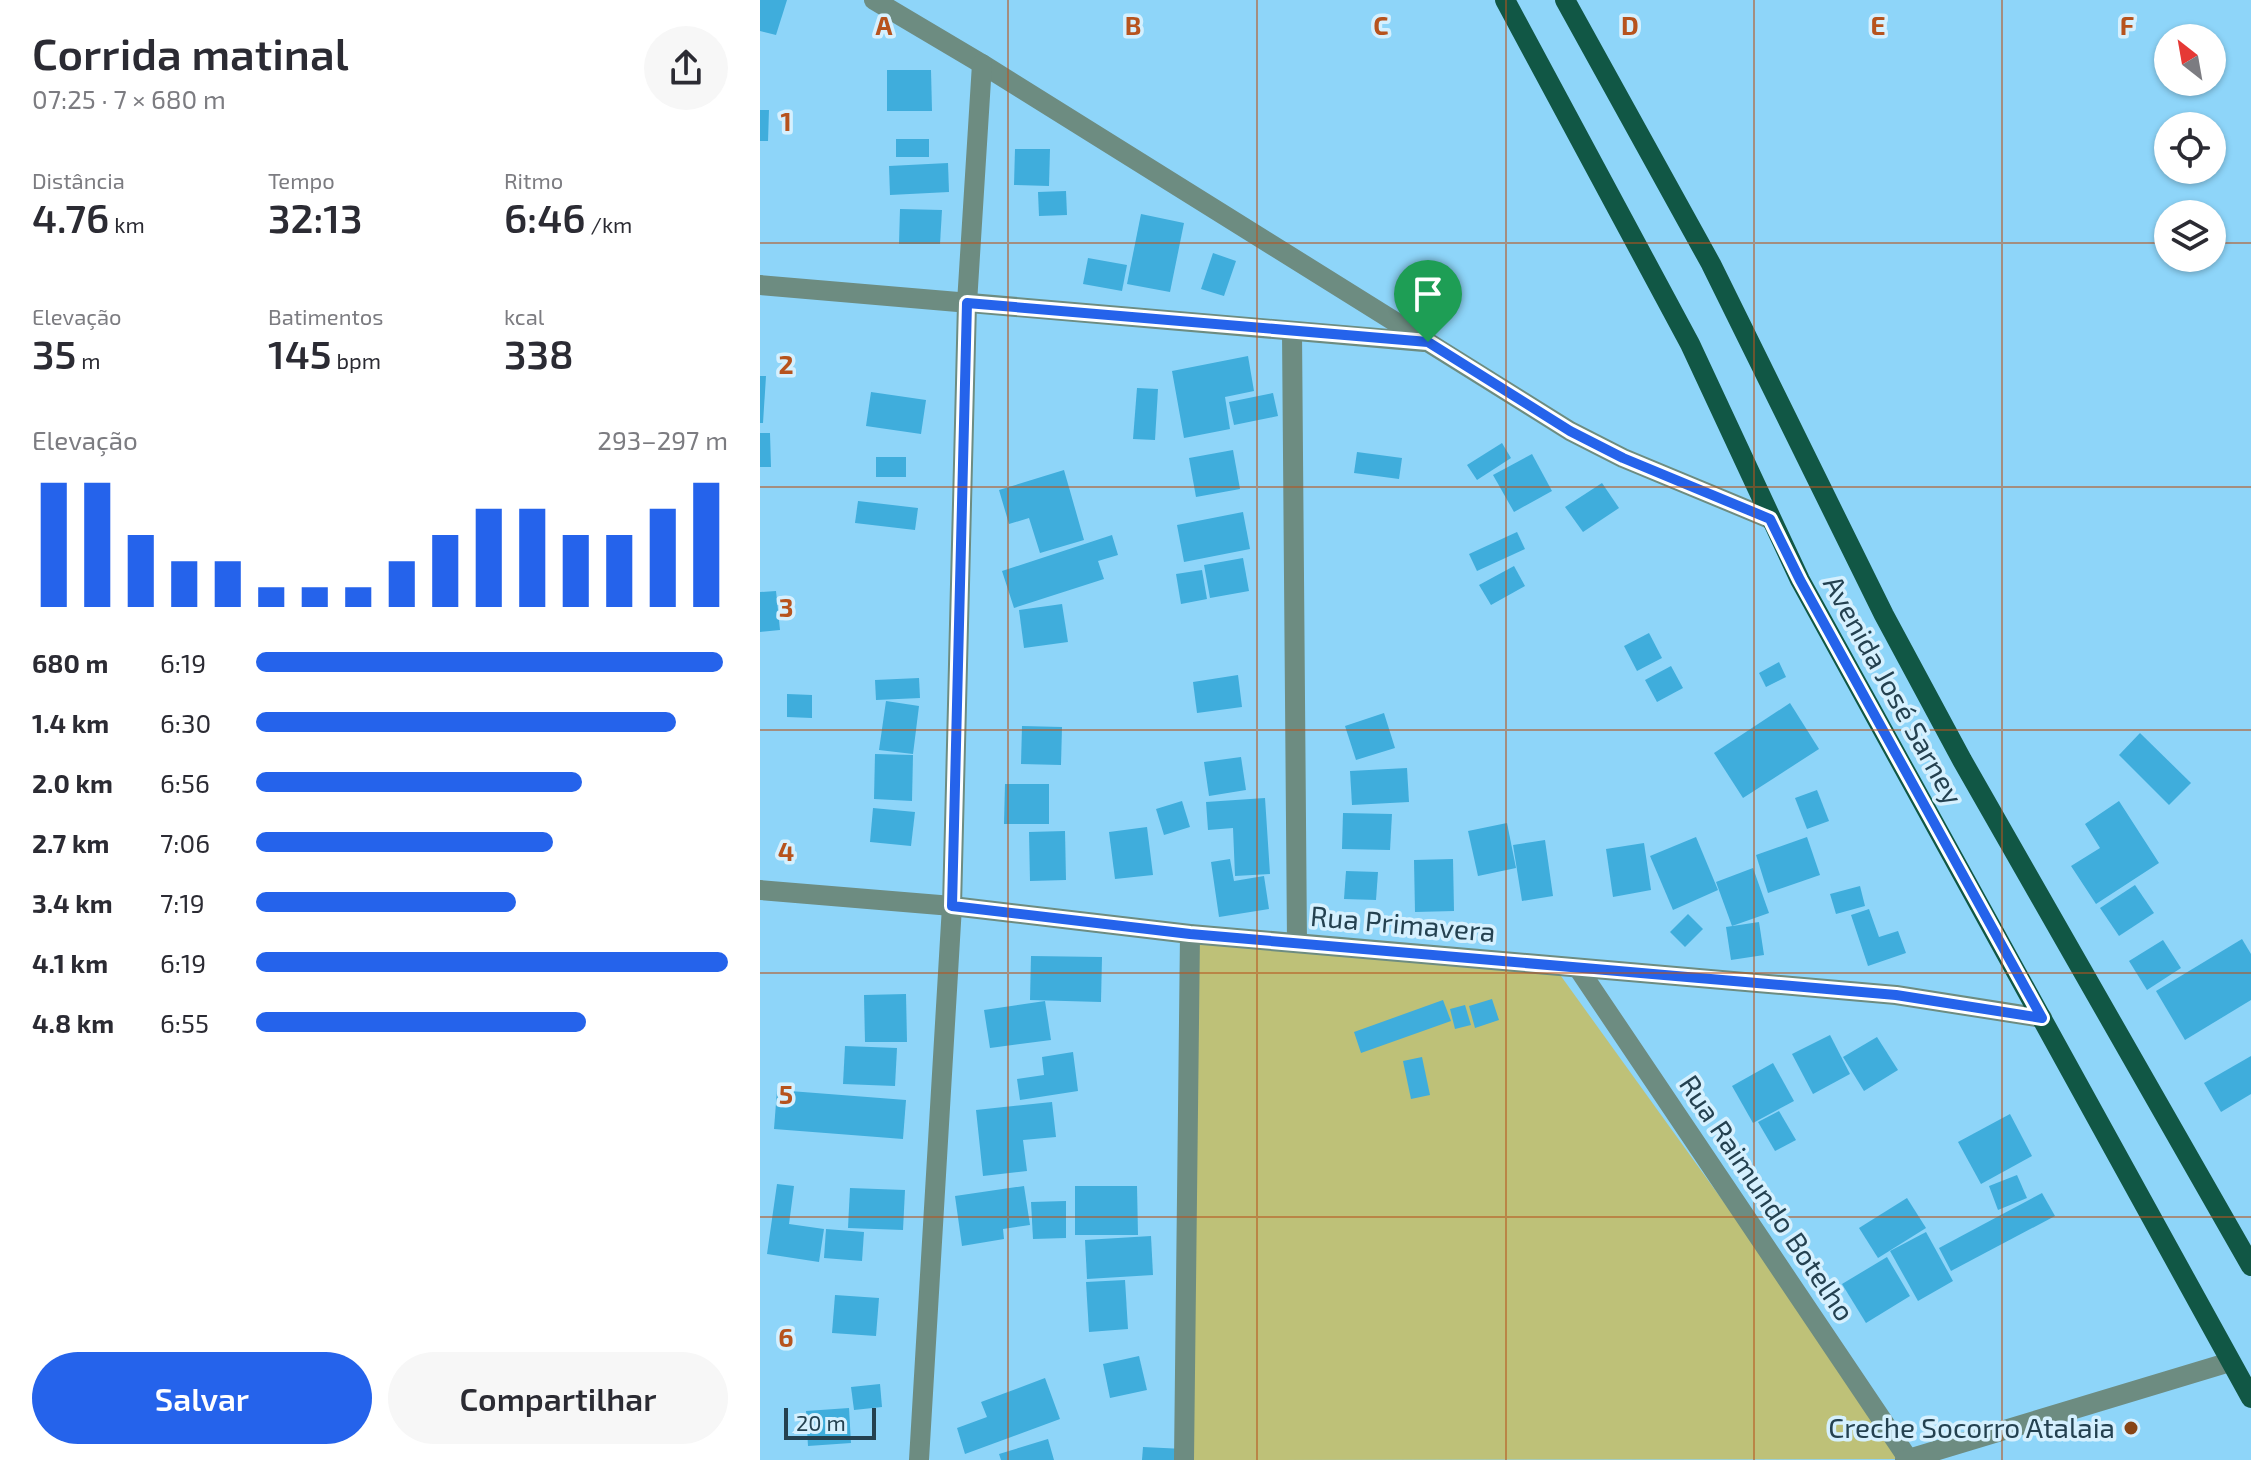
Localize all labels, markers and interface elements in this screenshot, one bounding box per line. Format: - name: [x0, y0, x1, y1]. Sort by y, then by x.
- text: A: [876, 9, 893, 40]
- text: B: [1125, 9, 1141, 40]
- text: C: [1373, 9, 1389, 40]
- text: D: [1621, 9, 1639, 40]
- text: E: [1870, 9, 1886, 40]
- text: F: [2120, 9, 2134, 40]
- north arrow: [2154, 24, 2226, 96]
- map controls: [2154, 24, 2226, 272]
- text: Corrida matinal: [32, 26, 349, 79]
- button: share: [644, 26, 728, 110]
- text: 07:25 · 7 × 680 m: [32, 83, 226, 114]
- text: 1: [780, 105, 792, 136]
- button: locate: [2154, 112, 2226, 184]
- text: Distância: [32, 167, 125, 193]
- text: Tempo: [268, 167, 335, 193]
- text: Ritmo: [504, 167, 563, 193]
- text: 4.76: [32, 193, 109, 241]
- text: 32:13: [268, 193, 363, 241]
- text: 6:46: [504, 193, 586, 241]
- button: layers: [2154, 200, 2226, 272]
- text: km: [109, 211, 145, 237]
- text: /km: [586, 211, 632, 237]
- pin: [1394, 260, 1462, 342]
- icon: arrive: [1406, 272, 1450, 316]
- text: Elevação: [32, 303, 122, 329]
- text: Batimentos: [268, 303, 383, 329]
- text: kcal: [504, 303, 544, 329]
- text: 35: [32, 329, 76, 377]
- text: 145: [268, 329, 332, 377]
- text: 338: [504, 329, 574, 377]
- text: m: [76, 347, 100, 373]
- text: bpm: [332, 347, 381, 373]
- text: 2: [778, 348, 794, 379]
- text: Elevação: [32, 424, 138, 455]
- text: 293–297 m: [597, 424, 728, 455]
- street label: Avenida José Sarney: [1817, 569, 1971, 810]
- text: 3: [779, 591, 793, 622]
- text: 680 m: [32, 647, 108, 678]
- text: 6:19: [160, 647, 206, 678]
- text: 1.4 km: [32, 707, 109, 738]
- text: 6:30: [160, 707, 211, 738]
- text: 2.0 km: [32, 767, 113, 798]
- text: 6:56: [160, 767, 210, 798]
- text: 2.7 km: [32, 827, 109, 858]
- text: 7:06: [160, 827, 210, 858]
- text: 4: [778, 835, 794, 866]
- text: 3.4 km: [32, 887, 113, 918]
- text: 7:19: [160, 887, 205, 918]
- street label: Rua Primavera: [1309, 898, 1497, 948]
- text: 4.1 km: [32, 947, 108, 978]
- text: 6:19: [160, 947, 206, 978]
- text: 4.8 km: [32, 1007, 114, 1038]
- text: 6:55: [160, 1007, 209, 1038]
- street label: Rua Raimundo Botelho: [1673, 1068, 1863, 1327]
- text: 5: [779, 1078, 793, 1109]
- text: 6: [778, 1321, 794, 1352]
- button: Salvar: [32, 1352, 372, 1444]
- button: Compartilhar: [388, 1352, 728, 1444]
- scale bar: [784, 1404, 876, 1440]
- text: 20 m: [796, 1409, 846, 1435]
- place label: Creche Socorro Atalaia: [1828, 1410, 2115, 1444]
- marker: Creche Socorro Atalaia: [2122, 1419, 2140, 1437]

